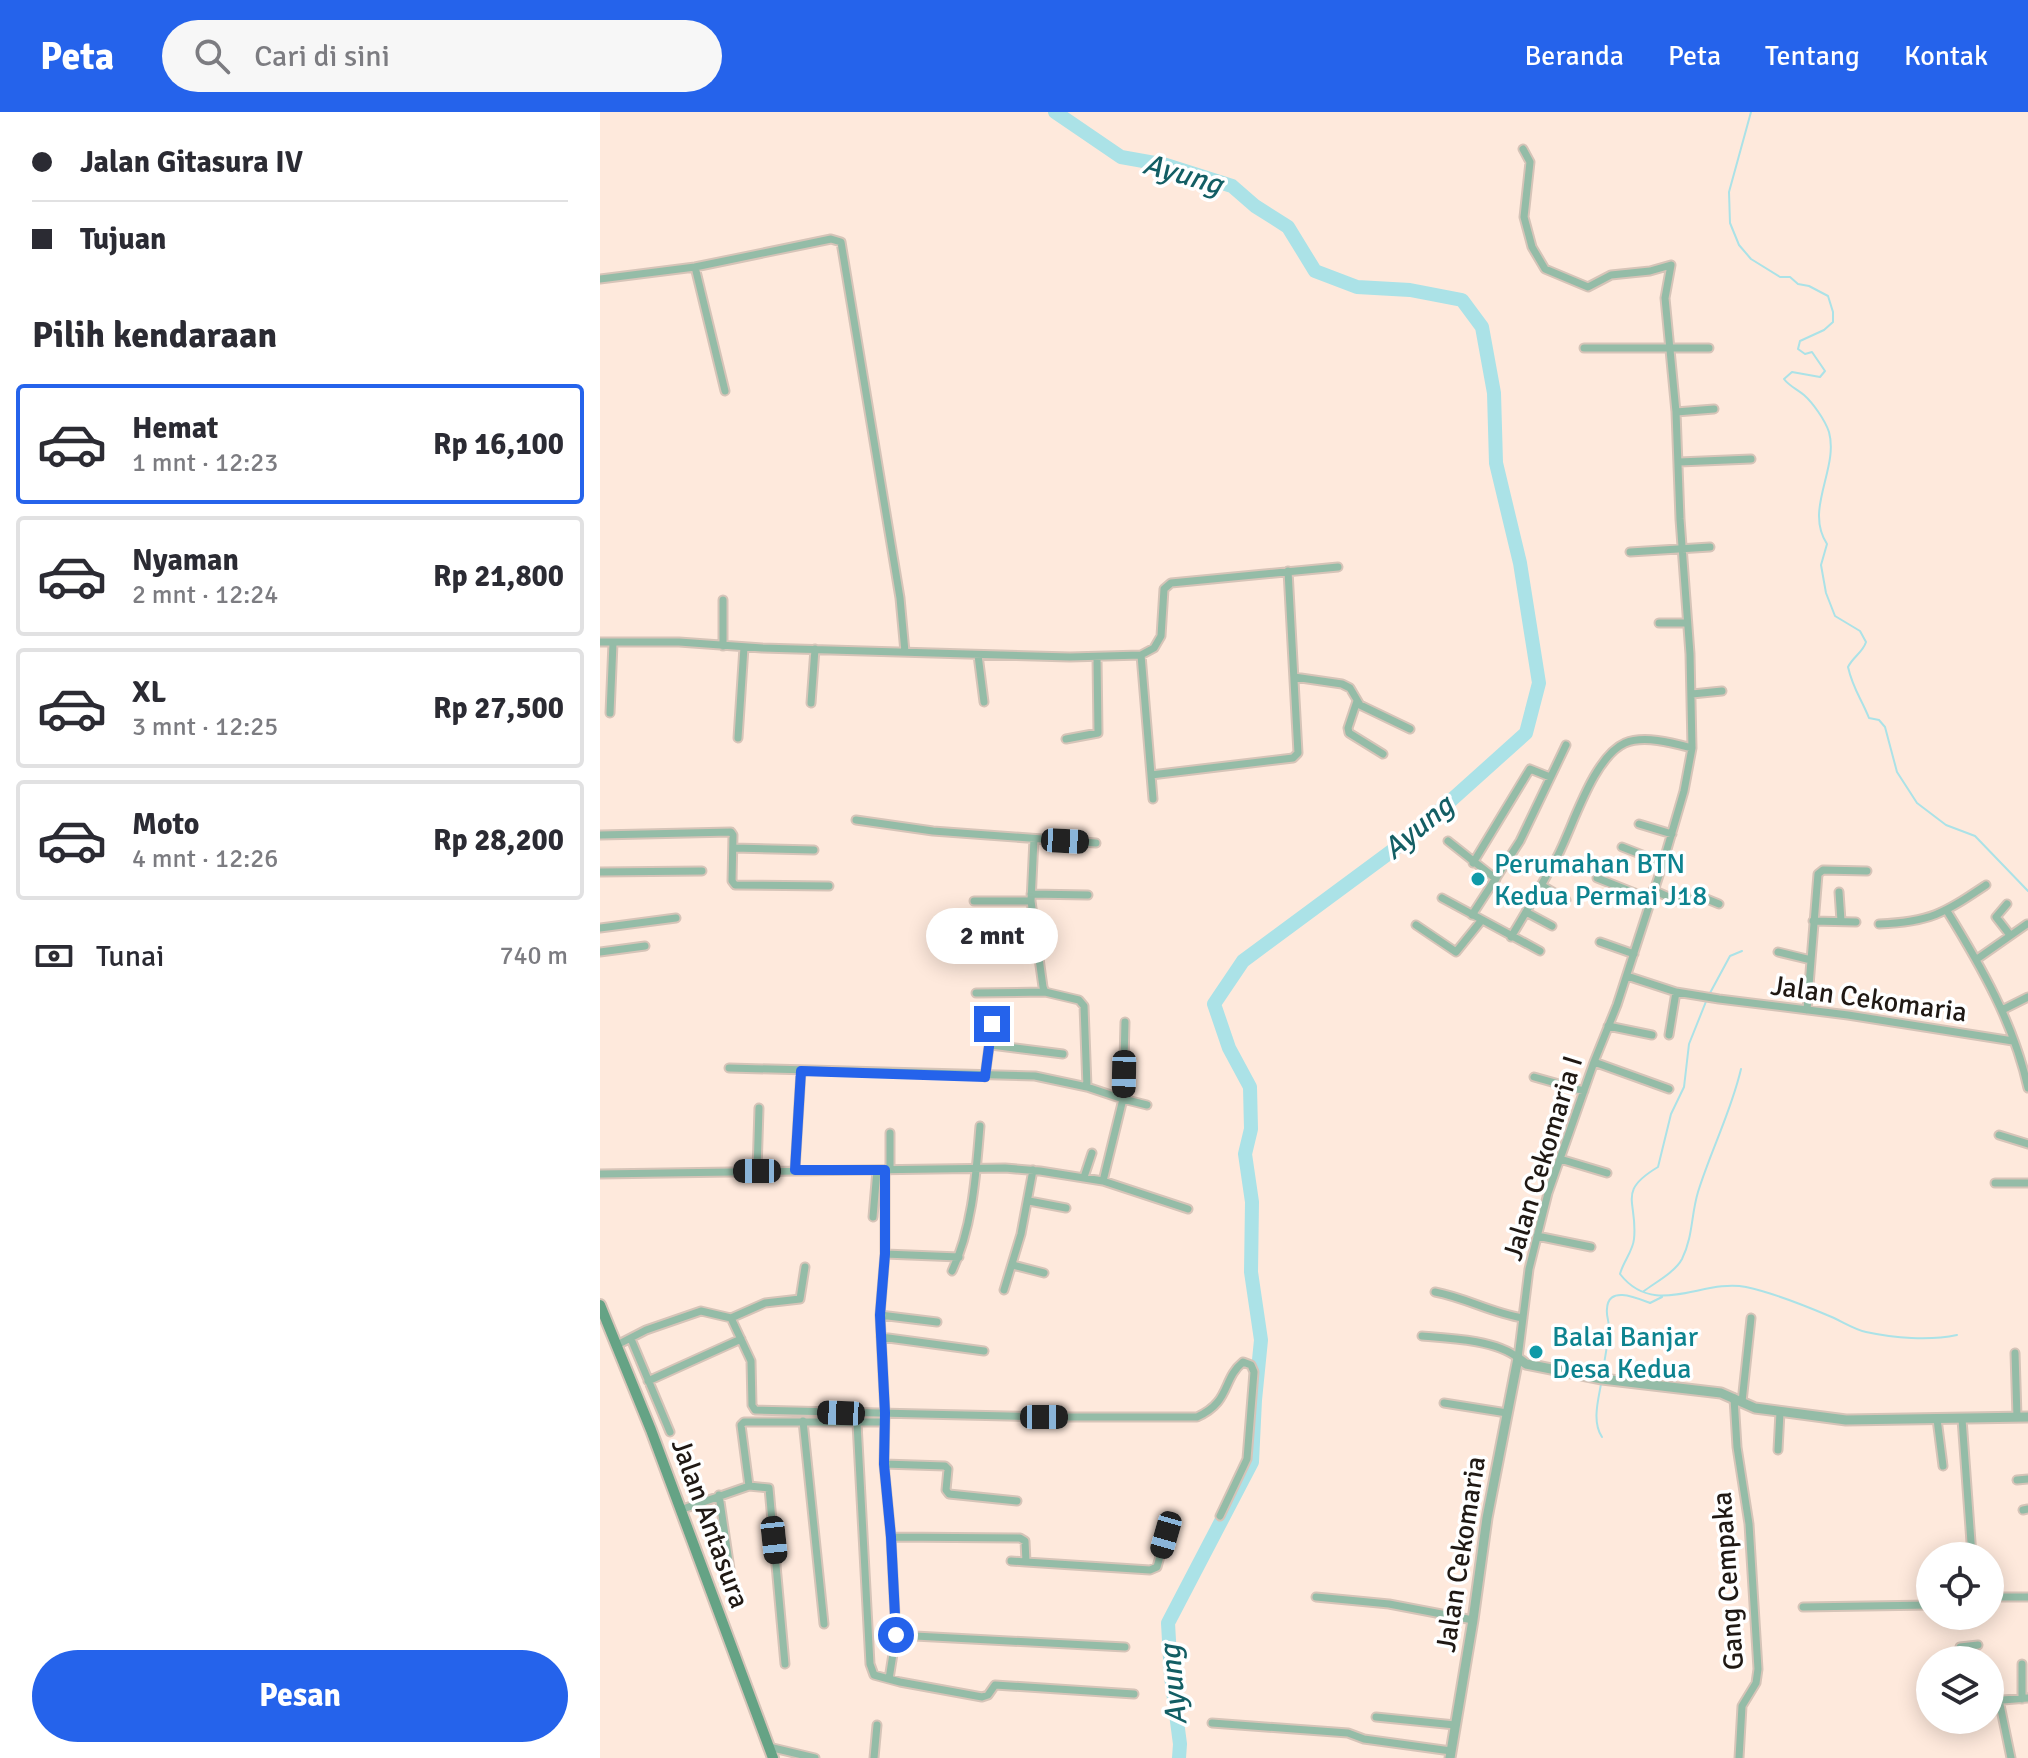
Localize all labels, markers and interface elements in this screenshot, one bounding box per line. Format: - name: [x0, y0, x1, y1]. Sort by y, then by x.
- search box: [162, 20, 722, 92]
- text: Peta: [40, 33, 114, 80]
- icon: search: [190, 34, 234, 78]
- text: Cari di sini: [254, 38, 390, 75]
- text: Beranda: [1524, 39, 1624, 73]
- text: Peta: [1668, 39, 1721, 73]
- text: Tentang: [1765, 39, 1860, 73]
- text: Kontak: [1904, 39, 1988, 73]
- text: Jalan Gitasura IV: [80, 144, 303, 181]
- water label: Ayung: [1139, 146, 1229, 204]
- text: Tujuan: [80, 221, 167, 258]
- text: Pilih kendaraan: [32, 313, 277, 358]
- icon: car: [36, 408, 108, 480]
- text: Hemat: [132, 410, 218, 447]
- text: Rp 16,100: [433, 426, 564, 463]
- text: 1 mnt · 12:23: [132, 447, 278, 479]
- icon: car: [36, 540, 108, 612]
- text: Nyaman: [132, 542, 239, 579]
- text: Rp 21,800: [433, 558, 564, 595]
- text: 2 mnt · 12:24: [132, 579, 278, 611]
- icon: car: [36, 672, 108, 744]
- text: XL: [132, 674, 166, 711]
- text: Rp 27,500: [433, 690, 564, 727]
- text: 3 mnt · 12:25: [132, 711, 278, 743]
- water label: Ayung: [1376, 786, 1463, 867]
- icon: car: [36, 804, 108, 876]
- text: Moto: [132, 806, 199, 843]
- text: Rp 28,200: [433, 822, 564, 859]
- car: [1040, 828, 1090, 854]
- text: 4 mnt · 12:26: [132, 843, 278, 875]
- place label: Perumahan BTN Kedua Permai J18: [1494, 847, 1707, 913]
- marker: Perumahan BTN Kedua Permai J18: [1469, 870, 1487, 888]
- callout: 2 mnt: [926, 908, 1058, 964]
- text: 2 mnt: [960, 920, 1024, 952]
- icon: cash: [32, 934, 76, 978]
- text: Tunai: [96, 938, 164, 975]
- text: 740 m: [499, 940, 568, 972]
- street label: Jalan Cekomaria: [1769, 968, 1969, 1030]
- route end: [974, 1006, 1010, 1042]
- car: [1112, 1050, 1136, 1098]
- street label: Jalan Cekomaria I: [1496, 1052, 1590, 1265]
- car: [733, 1159, 781, 1183]
- place label: Balai Banjar Desa Kedua: [1552, 1320, 1699, 1386]
- marker: Balai Banjar Desa Kedua: [1527, 1343, 1545, 1361]
- car: [817, 1400, 865, 1426]
- car: [1020, 1405, 1068, 1429]
- street label: Jalan Antasura: [664, 1434, 757, 1613]
- street label: Jalan Cekomaria: [1429, 1454, 1493, 1654]
- street label: Gang Cempaka: [1705, 1491, 1751, 1671]
- car: [1148, 1509, 1184, 1561]
- car: [760, 1515, 788, 1565]
- map controls: [1916, 1542, 2004, 1734]
- button: locate: [1916, 1542, 2004, 1630]
- route start: [878, 1617, 914, 1653]
- water label: Ayung: [1151, 1641, 1195, 1727]
- button: layers: [1916, 1646, 2004, 1734]
- button: Pesan: [32, 1650, 568, 1742]

